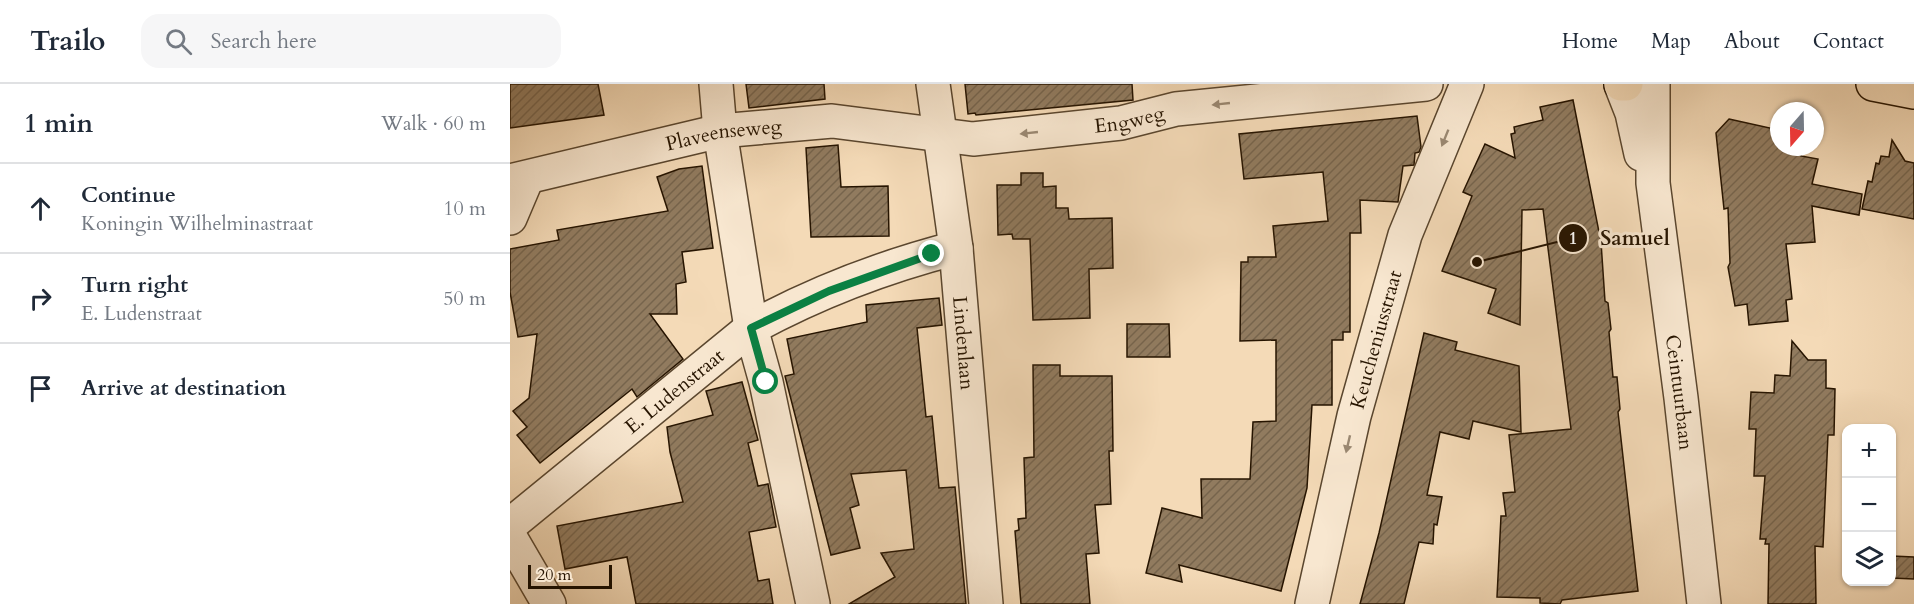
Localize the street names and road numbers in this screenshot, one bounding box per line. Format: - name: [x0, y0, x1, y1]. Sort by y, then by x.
- street label: Engweg: [1093, 99, 1168, 139]
- street label: Plaveenseweg: [663, 112, 784, 157]
- street label: Keucheniusstraat: [1343, 267, 1408, 412]
- street label: Lindenlaan: [947, 295, 981, 392]
- street label: Ceintuurbaan: [1659, 333, 1700, 452]
- street label: E. Ludenstraat: [619, 342, 730, 440]

